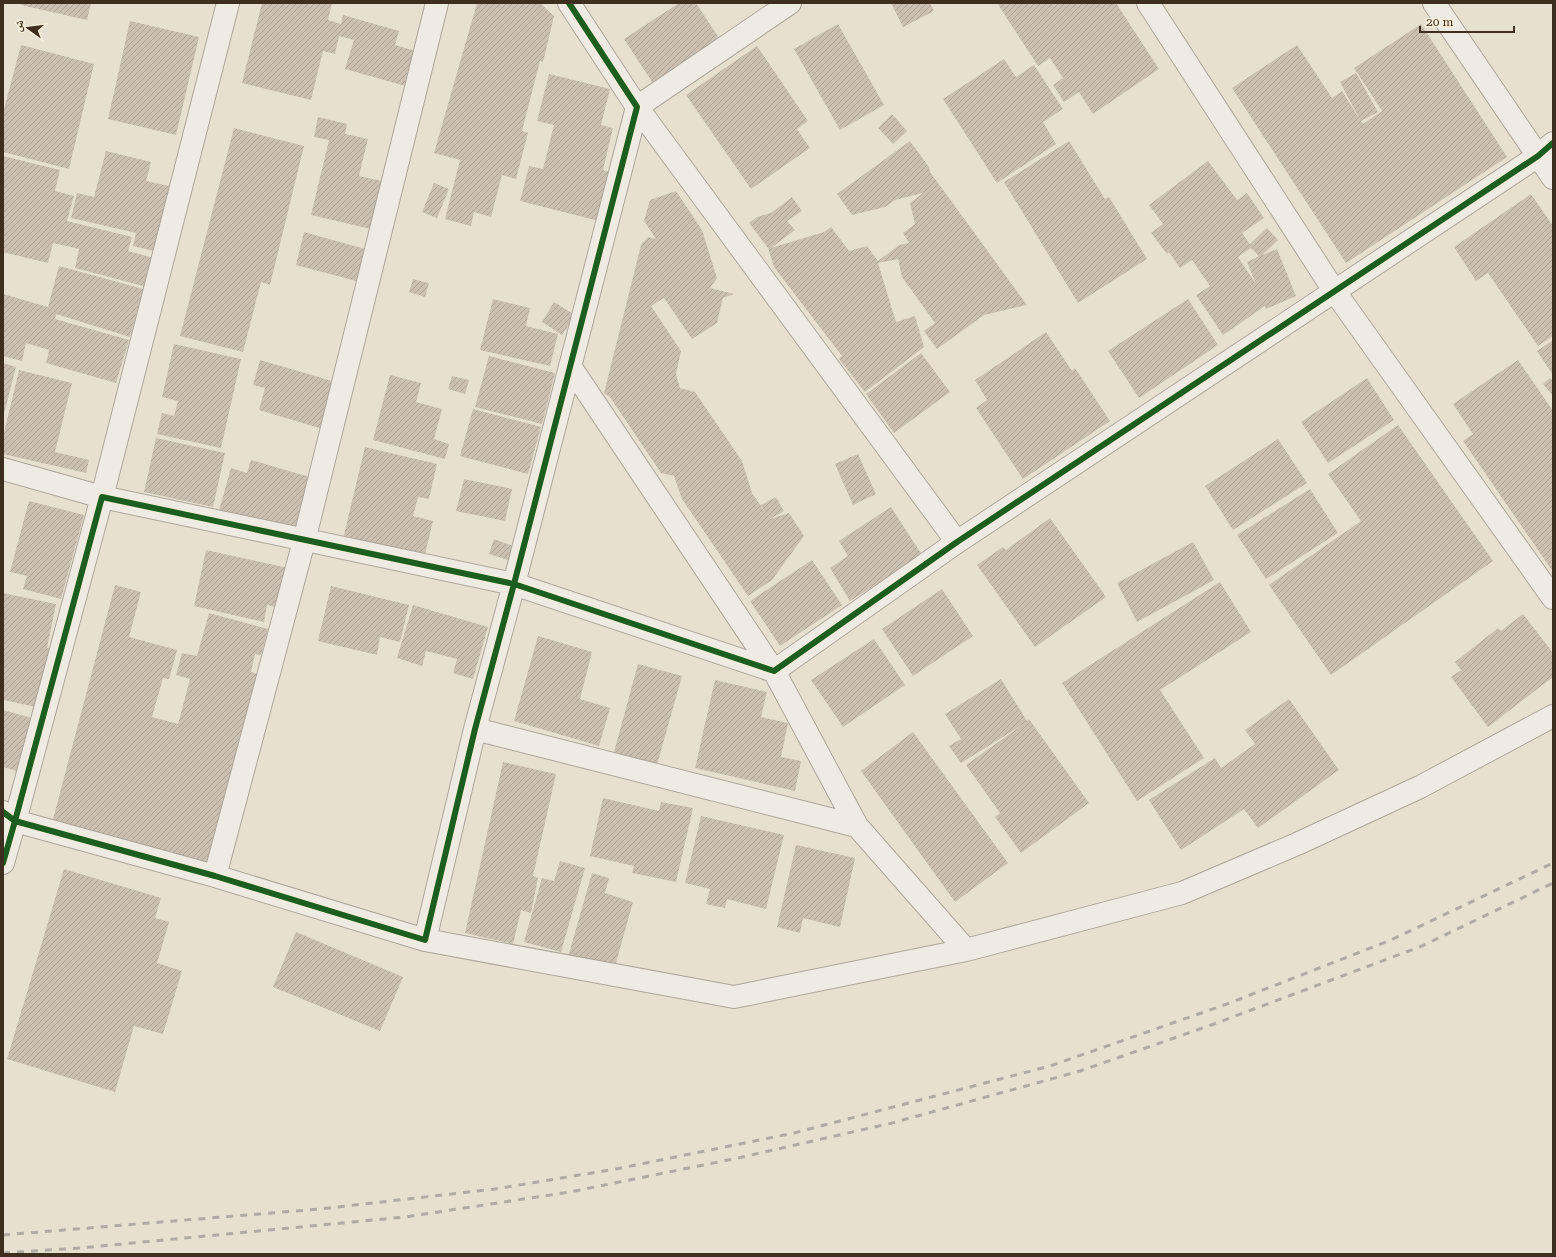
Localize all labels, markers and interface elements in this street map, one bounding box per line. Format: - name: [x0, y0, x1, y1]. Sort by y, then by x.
- north arrow: [8, 8, 48, 48]
- scale bar: [1420, 8, 1514, 34]
- text: 20 m: [1426, 15, 1453, 29]
- text: ش: [11, 18, 28, 33]

